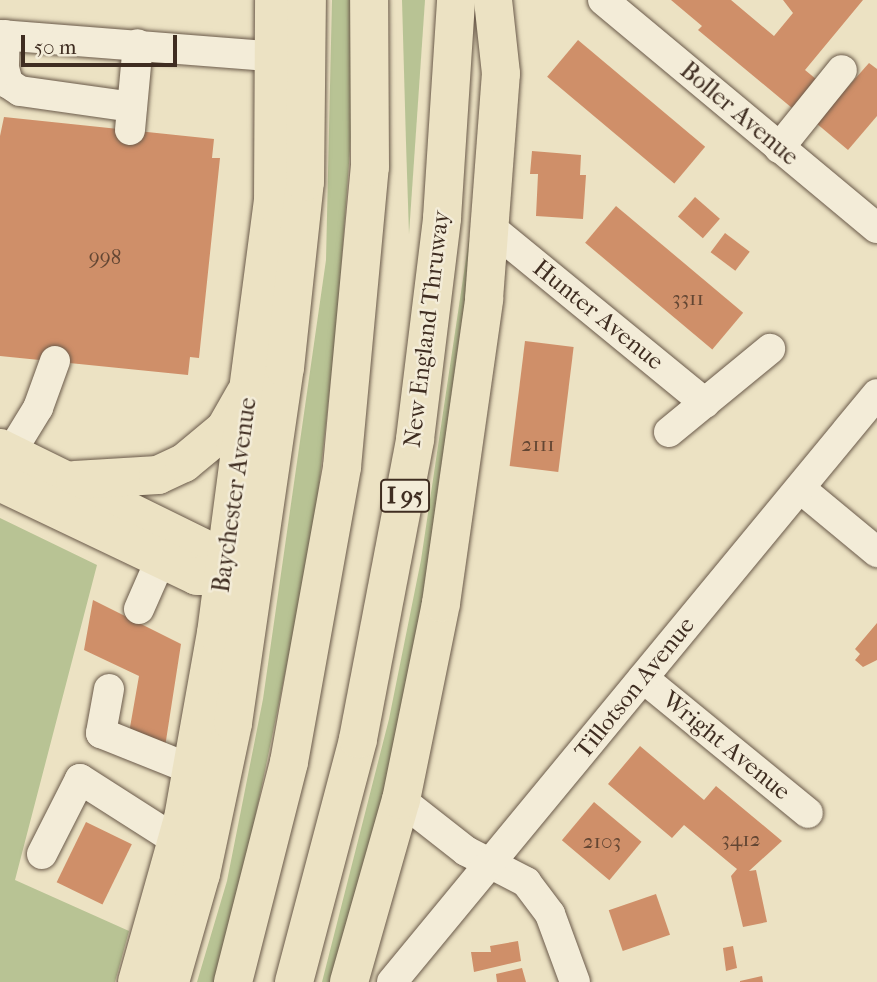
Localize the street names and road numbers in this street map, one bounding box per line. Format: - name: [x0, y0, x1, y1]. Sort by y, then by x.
- street label: Boller Avenue: [674, 56, 804, 172]
- street label: New England Thruway: [398, 209, 456, 449]
- street label: Hunter Avenue: [527, 254, 669, 376]
- street label: Baychester Avenue: [207, 396, 263, 594]
- road number: I 95: [379, 476, 431, 516]
- street label: Tillotson Avenue: [569, 611, 701, 765]
- street label: Wright Avenue: [656, 686, 796, 806]

